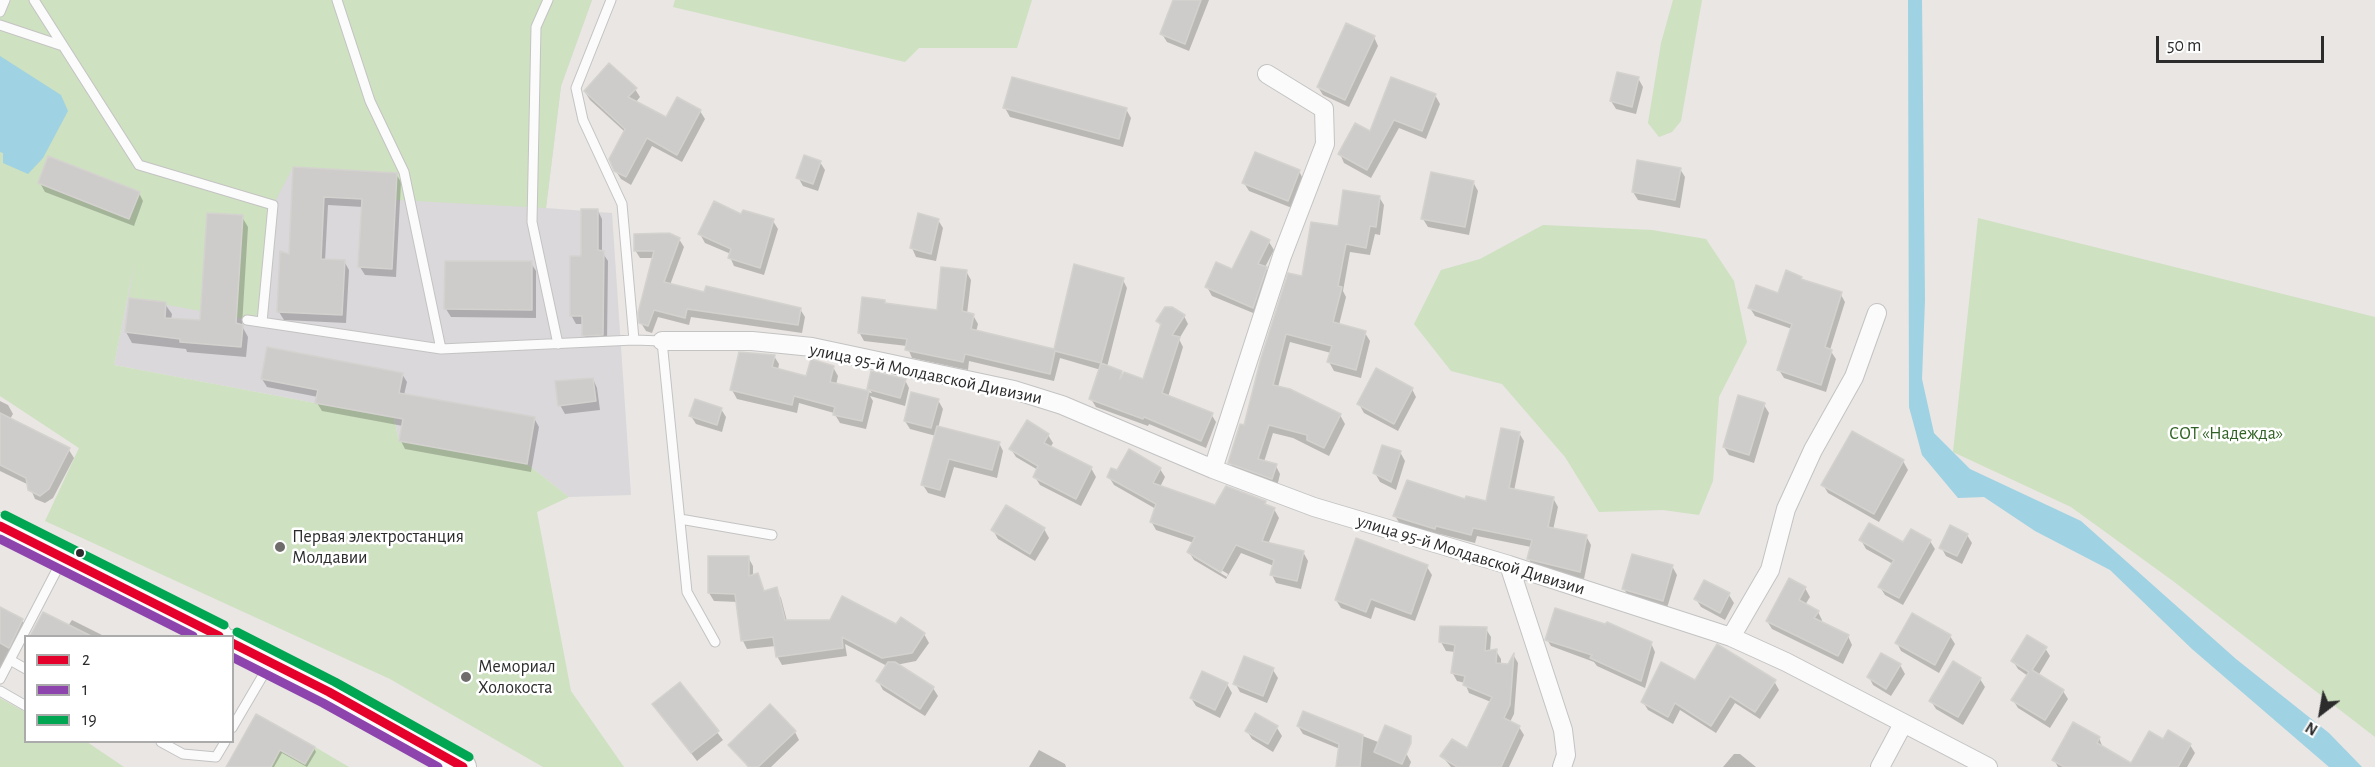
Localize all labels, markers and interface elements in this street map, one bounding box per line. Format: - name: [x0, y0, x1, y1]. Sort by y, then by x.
- scale bar: [2159, 24, 2327, 62]
- text: 50 m: [2167, 37, 2201, 55]
- street label: улица 95-й Молдавской Дивизии: [808, 339, 1044, 409]
- park label: СОТ «Надежда»: [2169, 423, 2283, 445]
- street label: улица 95-й Молдавской Дивизии: [1354, 510, 1588, 600]
- place label: Первая электростанция Молдавии: [292, 526, 464, 568]
- marker: Первая электростанция Молдавии: [273, 540, 287, 554]
- unlabelled marker: [74, 547, 86, 559]
- legend: [24, 635, 234, 743]
- text: 2: [82, 651, 90, 669]
- place label: Мемориал Холокоста: [478, 656, 556, 698]
- marker: Мемориал Холокоста: [459, 670, 473, 684]
- text: 1: [82, 681, 88, 699]
- north arrow: [2291, 683, 2351, 743]
- text: 19: [82, 711, 97, 729]
- text: N: [2303, 719, 2321, 738]

